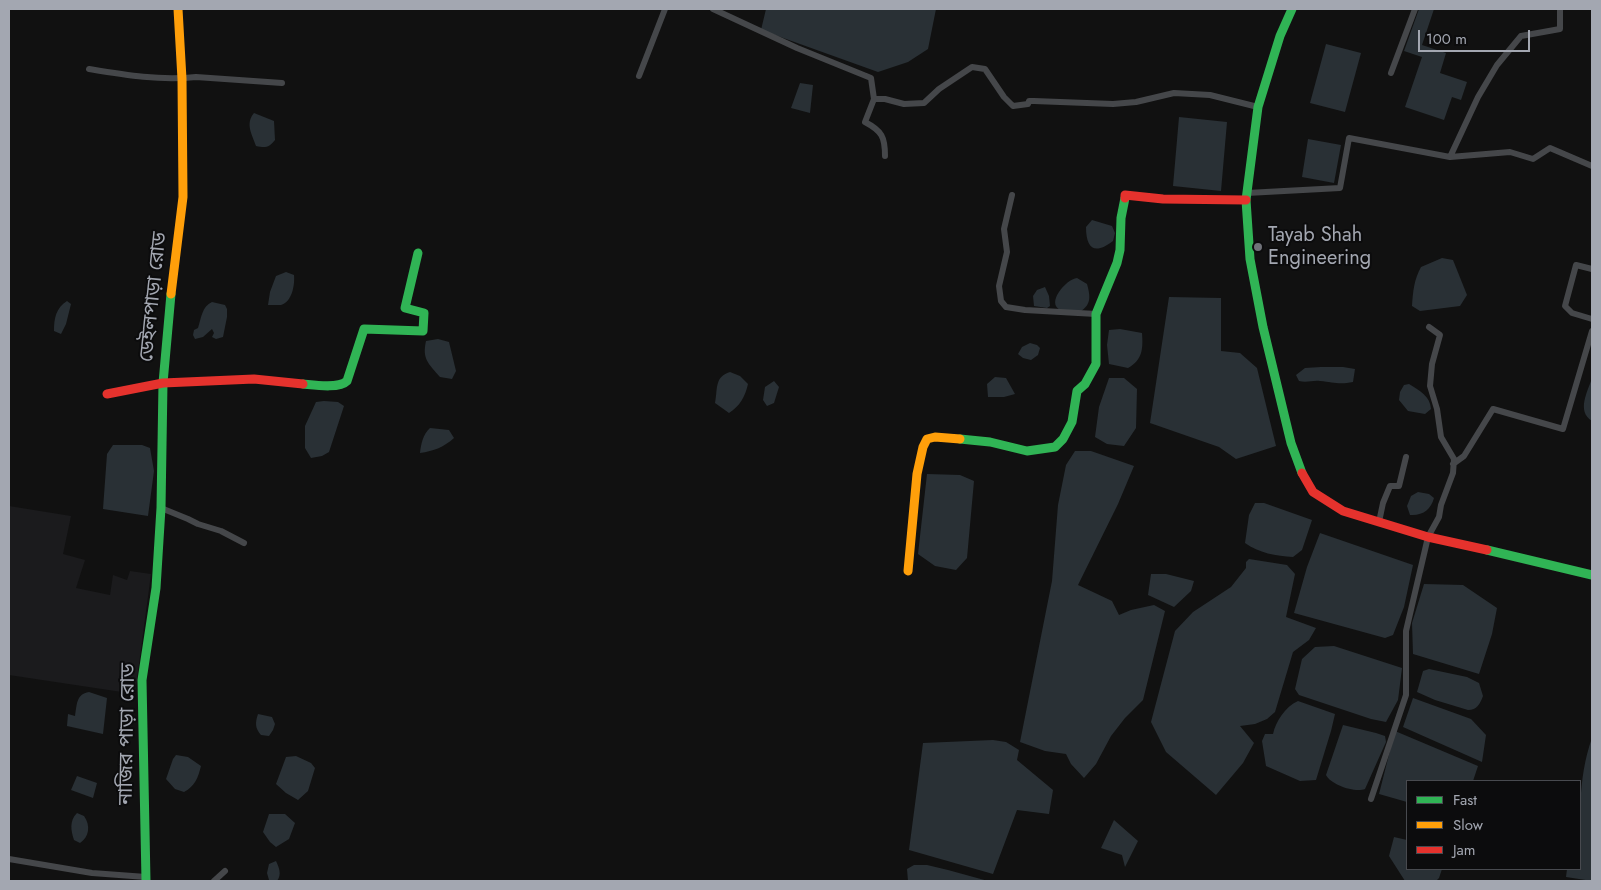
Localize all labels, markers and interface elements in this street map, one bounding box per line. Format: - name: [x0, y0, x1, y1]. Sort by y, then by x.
- scale bar: [1421, 20, 1534, 52]
- text: 100 m: [1426, 28, 1467, 50]
- place label: Tayab Shah Engineering: [1268, 224, 1371, 271]
- street label: ডেইলপাড়া রোড: [135, 231, 173, 363]
- marker: Tayab Shah Engineering: [1252, 241, 1264, 253]
- street label: নাজির পাড়া রোড: [115, 663, 141, 805]
- legend: [1406, 780, 1581, 870]
- text: Fast: [1453, 789, 1477, 811]
- text: Slow: [1453, 814, 1483, 836]
- text: Jam: [1453, 839, 1476, 861]

